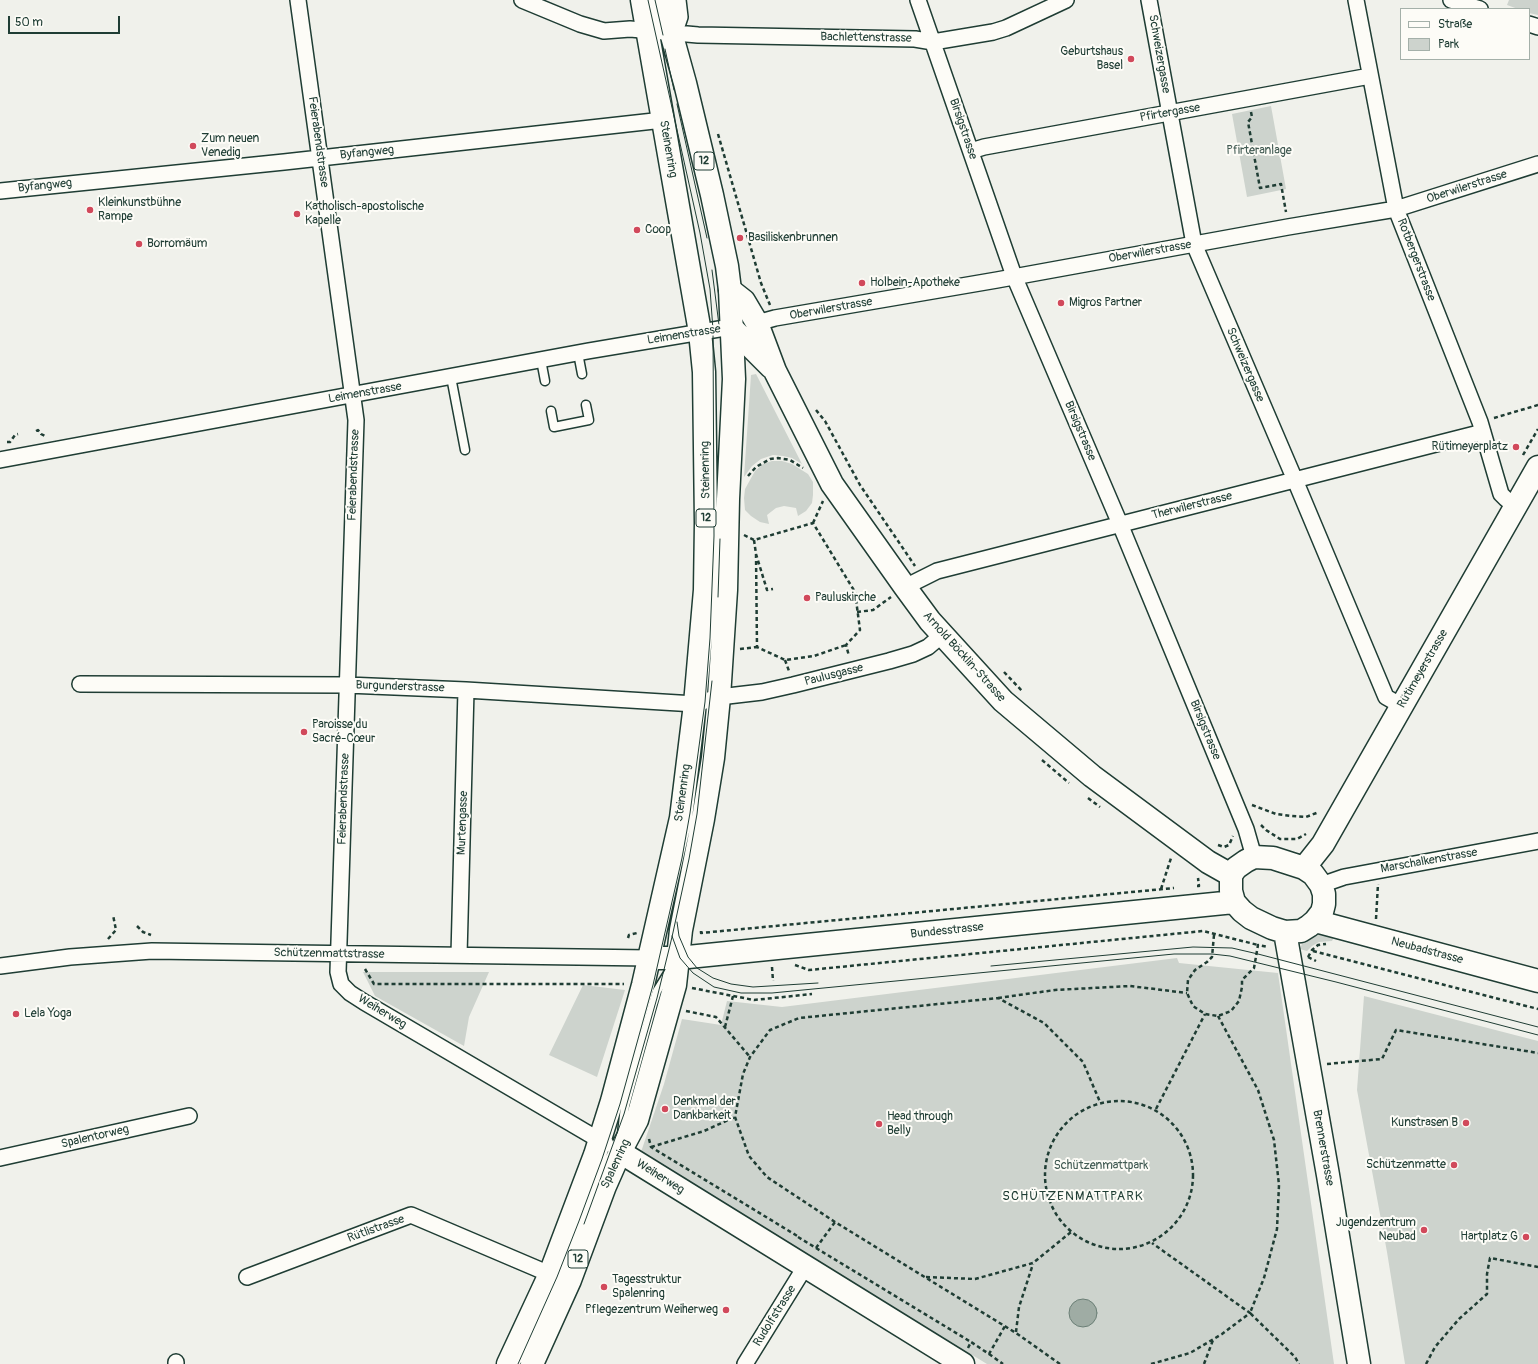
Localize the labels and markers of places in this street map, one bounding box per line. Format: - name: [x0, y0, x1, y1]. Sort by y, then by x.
- place label: Geburtshaus Basel: [1060, 45, 1123, 73]
- marker: Geburtshaus Basel: [1126, 54, 1136, 64]
- place label: Zum neuen Venedig: [201, 132, 259, 160]
- marker: Zum neuen Venedig: [188, 141, 198, 151]
- place label: Kleinkunstbühne Rampe: [98, 196, 181, 224]
- place label: Katholisch-apostolische Kapelle: [305, 200, 424, 228]
- marker: Kleinkunstbühne Rampe: [85, 205, 95, 215]
- marker: Katholisch-apostolische Kapelle: [292, 209, 302, 219]
- place label: Coop: [645, 223, 671, 237]
- marker: Coop: [632, 225, 642, 235]
- place label: Basiliskenbrunnen: [748, 231, 838, 245]
- marker: Basiliskenbrunnen: [735, 233, 745, 243]
- place label: Borromäum: [147, 237, 207, 251]
- marker: Borromäum: [134, 239, 144, 249]
- place label: Holbein-Apotheke: [870, 276, 960, 290]
- marker: Holbein-Apotheke: [857, 278, 867, 288]
- place label: Migros Partner: [1069, 296, 1142, 310]
- marker: Migros Partner: [1056, 298, 1066, 308]
- place label: Rütimeyerplatz: [1432, 440, 1508, 454]
- marker: Rütimeyerplatz: [1511, 442, 1521, 452]
- place label: Pauluskirche: [815, 591, 876, 605]
- marker: Pauluskirche: [802, 593, 812, 603]
- place label: Paroisse du Sacré-Cœur: [312, 718, 375, 746]
- marker: Paroisse du Sacré-Cœur: [299, 727, 309, 737]
- place label: Lela Yoga: [24, 1007, 72, 1021]
- marker: Lela Yoga: [11, 1009, 21, 1019]
- place label: Denkmal der Dankbarkeit: [673, 1095, 736, 1123]
- marker: Denkmal der Dankbarkeit: [660, 1104, 670, 1114]
- place label: Head through Belly: [887, 1110, 953, 1138]
- place label: Kunstrasen B: [1391, 1116, 1458, 1130]
- marker: Kunstrasen B: [1461, 1118, 1471, 1128]
- marker: Head through Belly: [874, 1119, 884, 1129]
- place label: Schützenmatte: [1366, 1158, 1446, 1172]
- marker: Schützenmatte: [1449, 1160, 1459, 1170]
- place label: Jugendzentrum Neubad: [1336, 1216, 1416, 1244]
- marker: Jugendzentrum Neubad: [1419, 1225, 1429, 1235]
- place label: Hartplatz G: [1460, 1230, 1518, 1244]
- marker: Hartplatz G: [1521, 1232, 1531, 1242]
- place label: Tagesstruktur Spalenring: [612, 1273, 682, 1301]
- marker: Tagesstruktur Spalenring: [599, 1282, 609, 1292]
- place label: Pflegezentrum Weiherweg: [585, 1303, 718, 1317]
- marker: Pflegezentrum Weiherweg: [721, 1305, 731, 1315]

